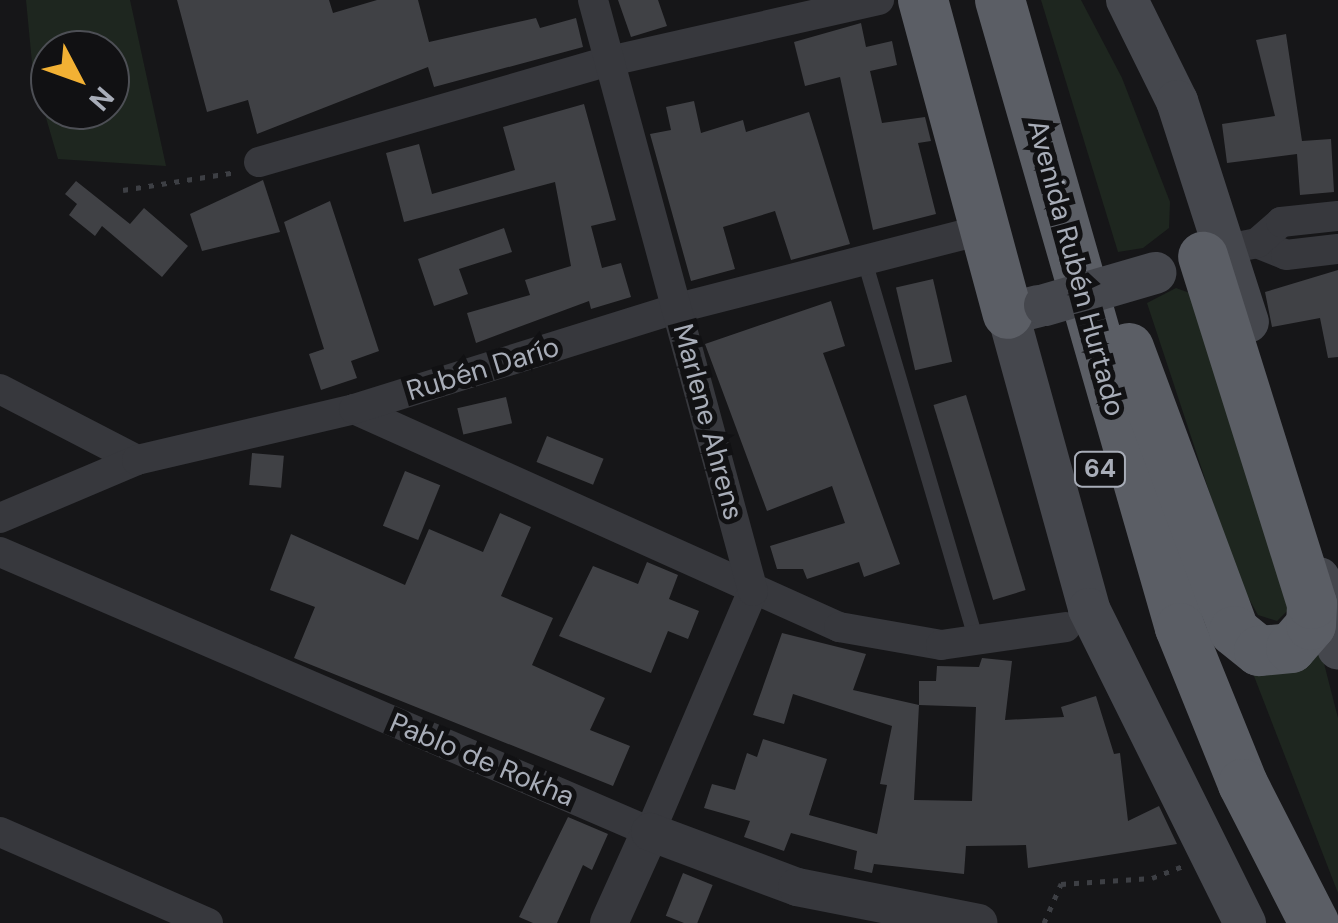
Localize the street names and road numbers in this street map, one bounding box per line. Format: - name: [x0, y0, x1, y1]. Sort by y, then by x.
- street label: Avenida Rubén Hurtado: [1020, 116, 1132, 420]
- street label: Marlene Ahrens: [666, 320, 750, 524]
- street label: Rubén Darío: [403, 330, 563, 408]
- road number: 64: [1072, 449, 1128, 489]
- street label: Pablo de Rokha: [385, 706, 579, 814]

